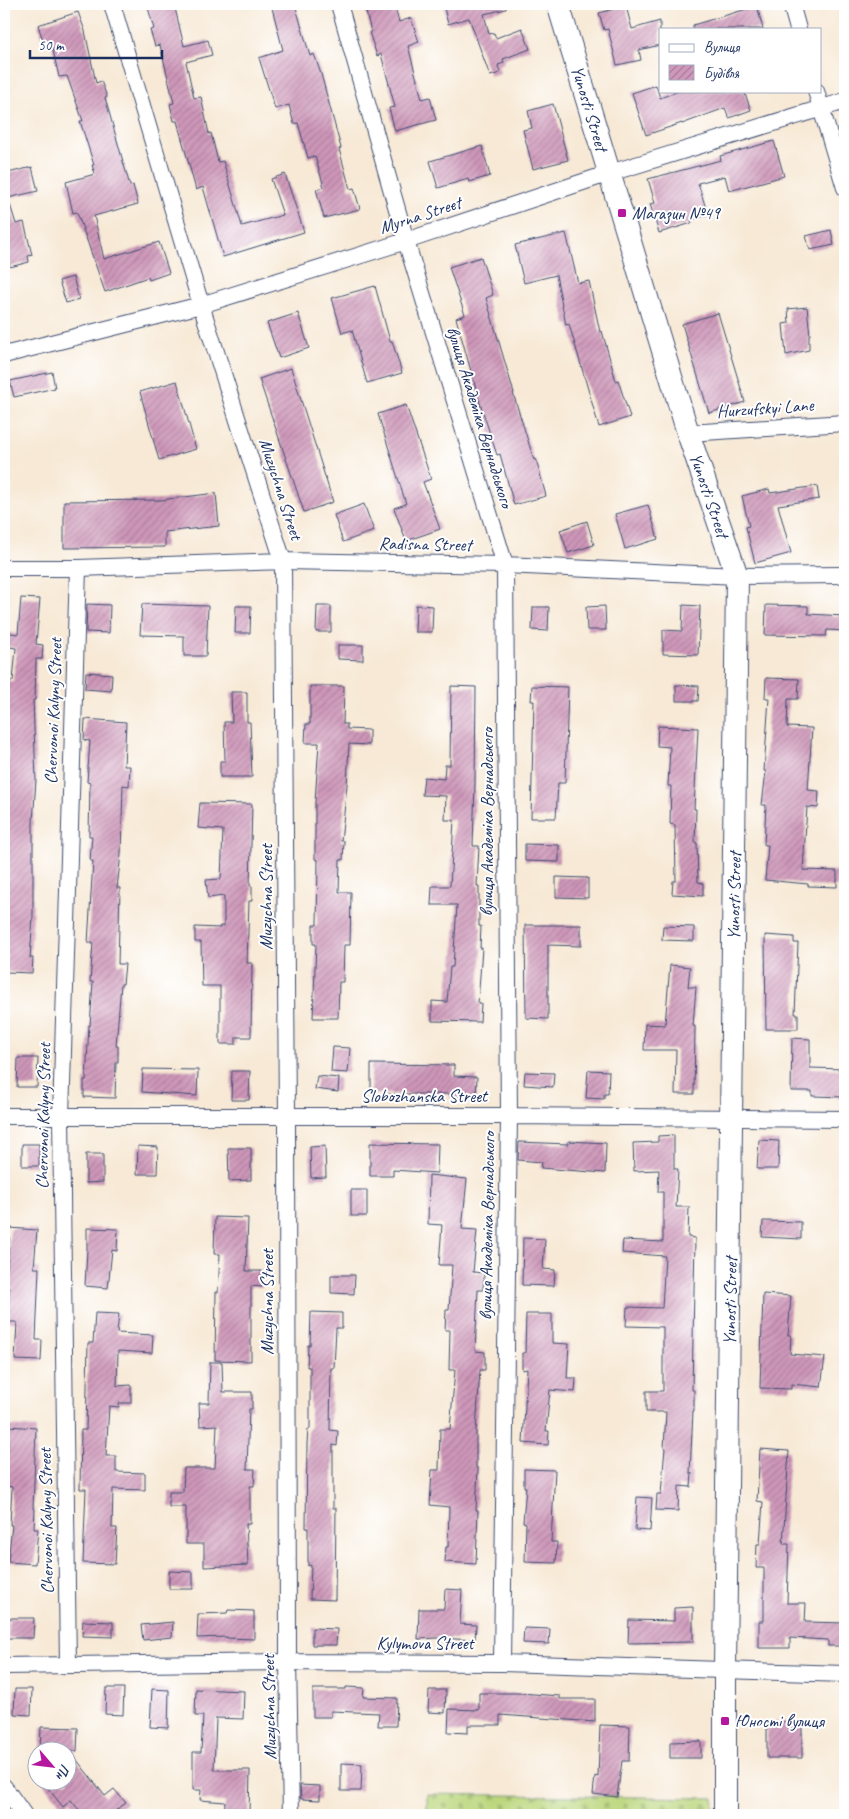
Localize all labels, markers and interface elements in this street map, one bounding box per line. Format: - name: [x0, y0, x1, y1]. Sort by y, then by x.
- scale bar: [30, 28, 162, 60]
- legend: [659, 28, 822, 92]
- text: 50 m: [38, 36, 65, 55]
- text: Вулиця: [704, 38, 741, 57]
- street label: Yunosti Street: [566, 63, 614, 157]
- text: Будівля: [704, 64, 739, 83]
- street label: Myrna Street: [376, 191, 466, 239]
- place label: Магазин №49: [632, 202, 722, 225]
- marker: Магазин №49: [616, 207, 628, 219]
- street label: вулиця Академіка Вернадського: [442, 324, 519, 512]
- street label: Hurzufskyi Lane: [716, 394, 815, 422]
- street label: Muzychna Street: [254, 435, 308, 544]
- street label: Yunosti Street: [685, 450, 735, 543]
- street label: Radisna Street: [378, 532, 475, 556]
- street label: Chervonoi Kalyny Street: [39, 636, 67, 784]
- street label: вулиця Академіка Вернадського: [476, 726, 498, 916]
- street label: Muzychna Street: [255, 842, 277, 950]
- street label: Yunosti Street: [722, 849, 746, 940]
- street label: Chervonoi Kalyny Street: [31, 1041, 55, 1189]
- street label: Slobozhanska Street: [361, 1085, 489, 1107]
- street label: вулиця Академіка Вернадського: [474, 1130, 500, 1320]
- street label: Muzychna Street: [256, 1247, 278, 1355]
- street label: Yunosti Street: [718, 1254, 742, 1345]
- street label: Chervonoi Kalyny Street: [34, 1446, 58, 1594]
- street label: Kylymova Street: [377, 1632, 475, 1654]
- street label: Muzychna Street: [257, 1652, 281, 1760]
- place label: Юності вулиця: [735, 1710, 826, 1732]
- marker: Юності вулиця: [719, 1715, 731, 1727]
- north arrow: [28, 1742, 78, 1792]
- text: Пн: [52, 1761, 74, 1783]

